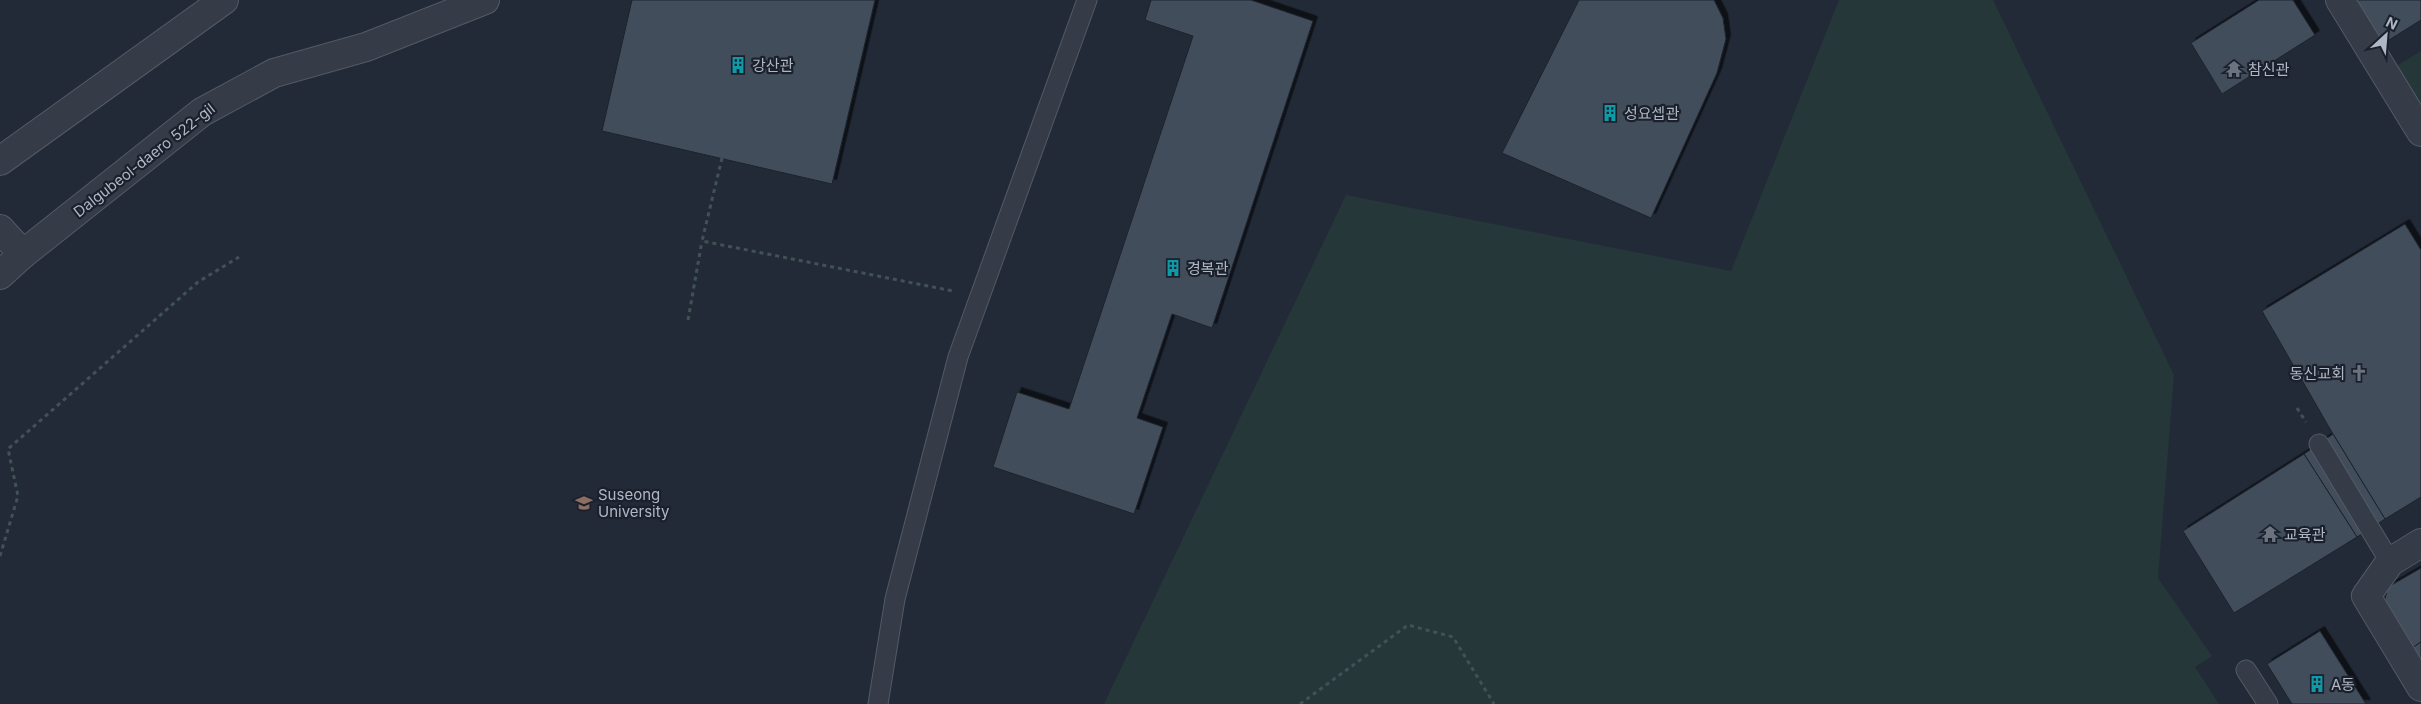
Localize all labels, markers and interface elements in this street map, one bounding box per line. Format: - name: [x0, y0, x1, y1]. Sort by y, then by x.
- north arrow: [2361, 10, 2411, 60]
- text: N: [2383, 13, 2400, 33]
- building icon: 강산관: [728, 55, 748, 75]
- place label: 강산관: [752, 56, 794, 75]
- temple icon: 참신관: [2224, 59, 2244, 79]
- place label: 참신관: [2248, 60, 2290, 79]
- street label: Dalgubeol-daero 522-gil: [70, 99, 218, 221]
- building icon: 성요셉관: [1600, 103, 1620, 123]
- place label: 성요셉관: [1624, 104, 1679, 123]
- building icon: 경복관: [1163, 258, 1183, 278]
- place label: 경복관: [1187, 259, 1229, 278]
- church icon: 동신교회: [2349, 363, 2369, 383]
- place label: 동신교회: [2290, 364, 2345, 383]
- place label: Suseong University: [598, 485, 670, 521]
- school or university icon: Suseong University: [574, 493, 594, 513]
- temple icon: 교육관: [2260, 524, 2280, 544]
- place label: 교육관: [2284, 525, 2326, 544]
- building icon: A동: [2307, 674, 2327, 694]
- place label: A동: [2331, 675, 2355, 694]

